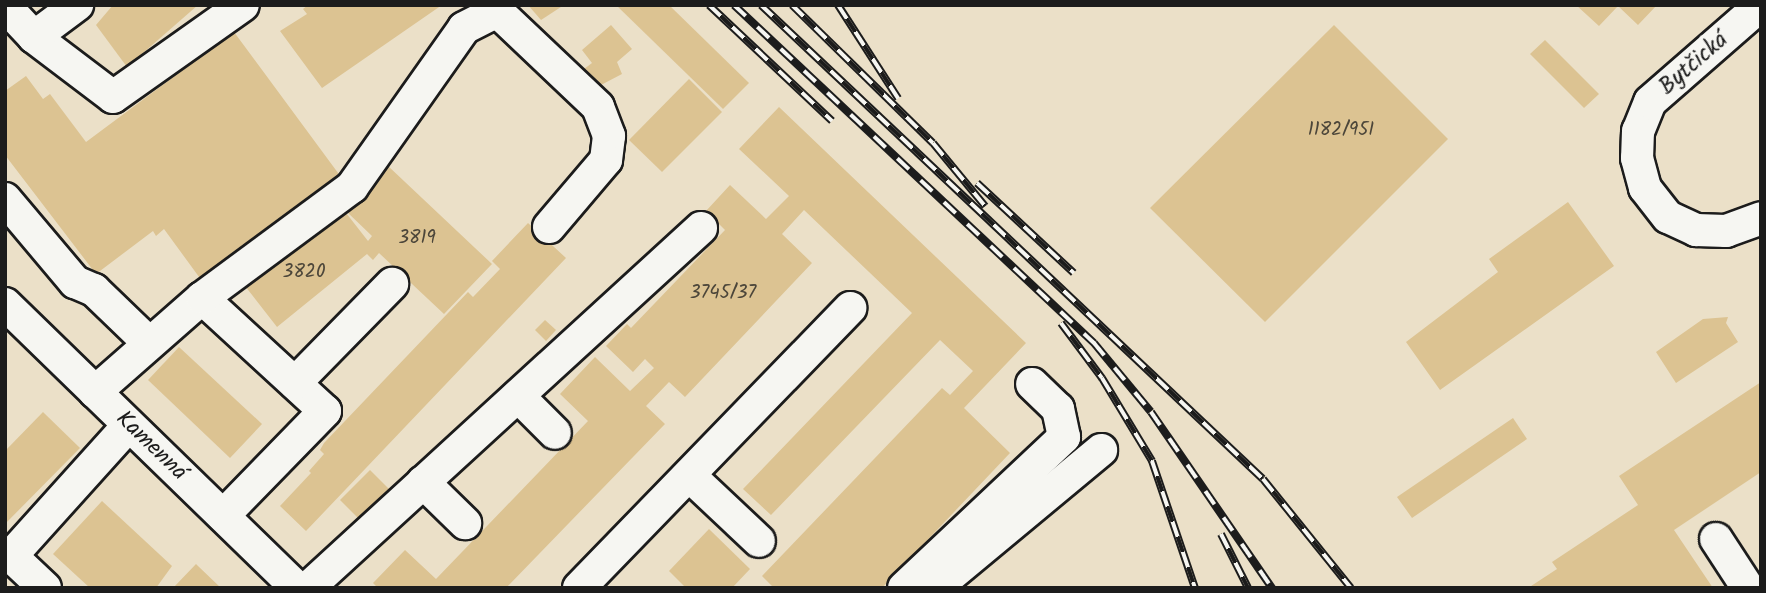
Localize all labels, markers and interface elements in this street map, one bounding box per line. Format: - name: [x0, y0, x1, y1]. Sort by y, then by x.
- street label: Bytčická: [1654, 27, 1734, 101]
- house number: 1182/95I: [1308, 120, 1374, 142]
- house number: 3819: [398, 228, 436, 250]
- house number: 3820: [283, 262, 325, 284]
- house number: 3745/37: [690, 283, 756, 305]
- street label: Kamenná: [110, 405, 192, 487]

